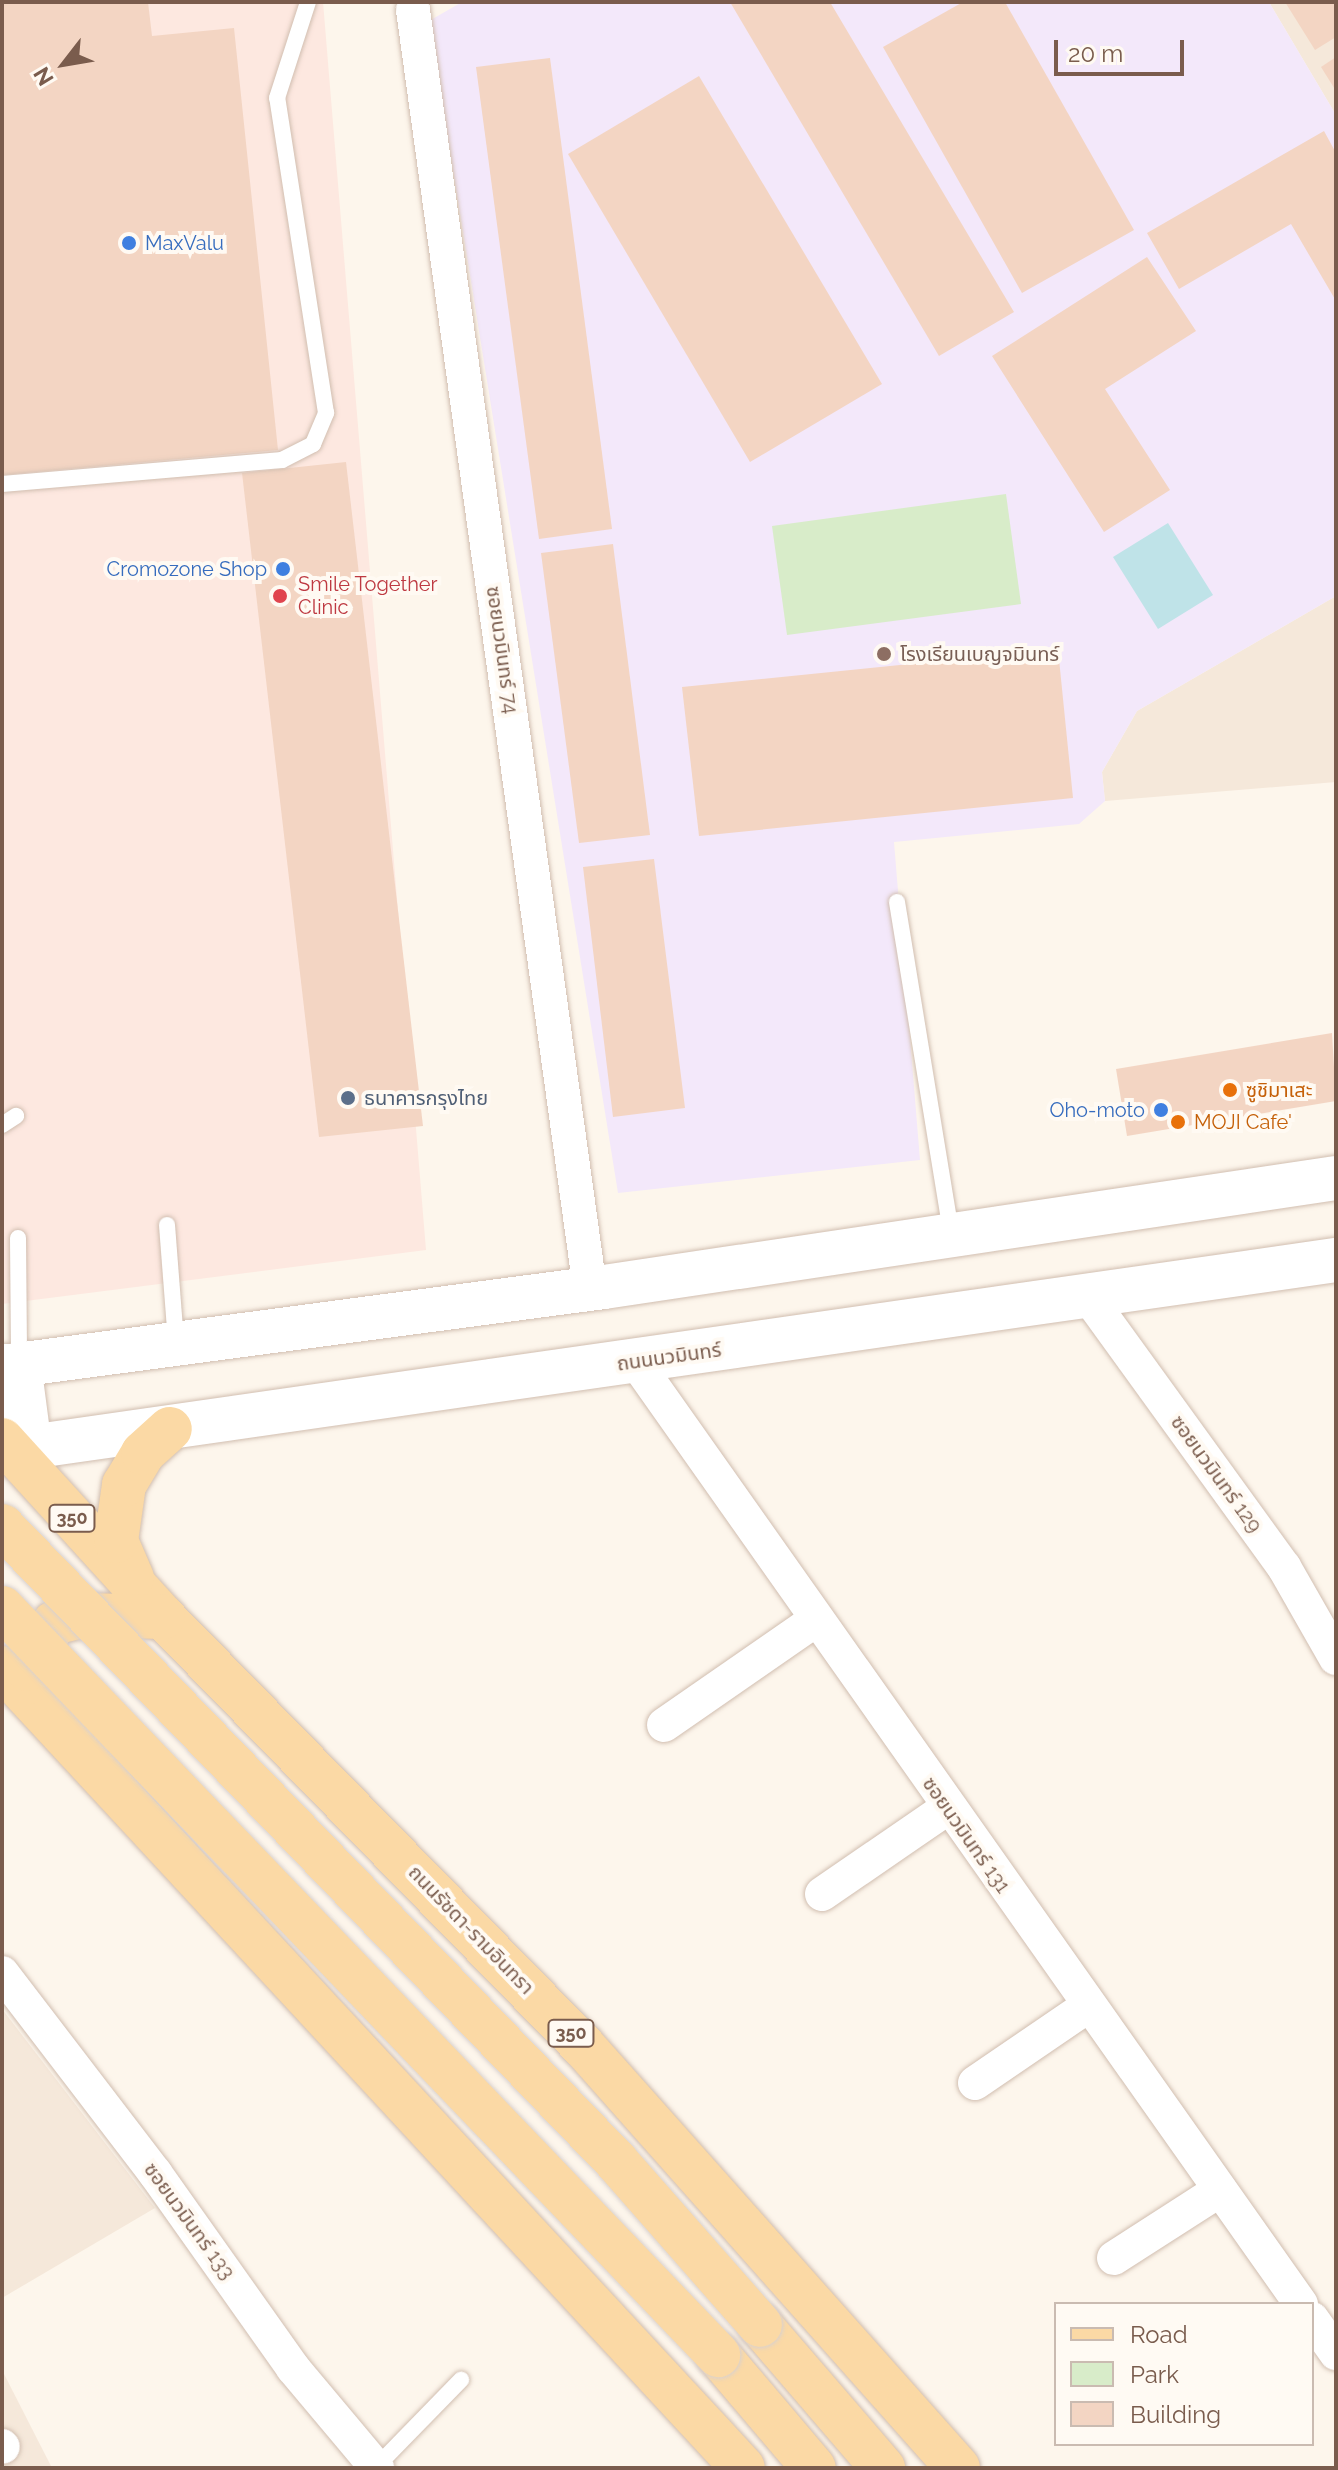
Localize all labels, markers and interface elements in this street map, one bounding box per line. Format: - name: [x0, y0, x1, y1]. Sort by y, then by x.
- north arrow: [24, 24, 104, 104]
- scale bar: [1058, 24, 1188, 74]
- text: 20 m: [1068, 39, 1123, 68]
- text: N: [28, 62, 59, 90]
- place label: MaxValu: [145, 231, 224, 255]
- marker: MaxValu: [120, 234, 138, 252]
- place label: Cromozone Shop: [107, 557, 267, 581]
- marker: Cromozone Shop: [274, 560, 292, 578]
- place label: Smile Together Clinic: [298, 572, 438, 619]
- marker: Smile Together Clinic: [269, 585, 291, 607]
- street label: ซอยนวมินทร์ 74: [481, 585, 523, 715]
- place label: โรงเรียนเบญจมินทร์: [900, 642, 1059, 666]
- marker: โรงเรียนเบญจมินทร์: [875, 645, 893, 663]
- place label: ซูชิมาเสะ: [1246, 1078, 1312, 1102]
- marker: ซูชิมาเสะ: [1221, 1081, 1239, 1099]
- place label: ธนาคารกรุงไทย: [364, 1086, 488, 1110]
- marker: ธนาคารกรุงไทย: [339, 1089, 357, 1107]
- place label: Oho-moto: [1049, 1098, 1145, 1122]
- marker: Oho-moto: [1152, 1101, 1170, 1119]
- place label: MOJI Cafe': [1194, 1110, 1292, 1134]
- marker: MOJI Cafe': [1169, 1113, 1187, 1131]
- street label: ถนนนวมินทร์: [615, 1338, 723, 1376]
- street label: ซอยนวมินทร์ 129: [1165, 1411, 1267, 1537]
- road number: 350: [48, 1504, 96, 1532]
- street label: ซอยนวมินทร์ 131: [917, 1772, 1015, 1898]
- street label: ถนนรัชดา-รามอินทรา: [403, 1860, 539, 2000]
- road number: 350: [547, 2019, 595, 2047]
- street label: ซอยนวมินทร์ 133: [139, 2158, 239, 2284]
- legend: [1054, 2302, 1314, 2446]
- text: Road: [1130, 2320, 1188, 2349]
- text: Park: [1130, 2360, 1179, 2389]
- text: Building: [1130, 2400, 1221, 2429]

